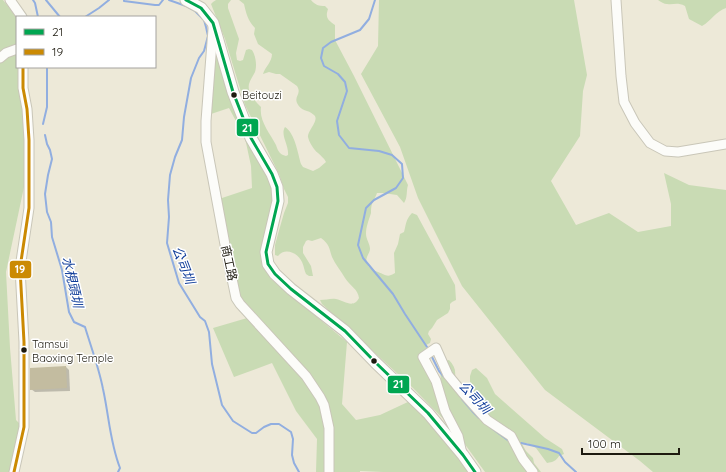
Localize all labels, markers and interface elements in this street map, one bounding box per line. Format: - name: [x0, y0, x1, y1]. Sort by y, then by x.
- legend: [16, 16, 156, 68]
- text: 21: [52, 24, 63, 39]
- text: 19: [52, 44, 63, 59]
- place label: Beitouzi: [242, 88, 282, 102]
- marker: Beitouzi: [229, 90, 239, 100]
- line badge: 21: [236, 118, 259, 137]
- text: 21: [242, 121, 252, 135]
- water label: 公司圳: [170, 244, 199, 288]
- street label: 商工路: [218, 244, 241, 282]
- water label: 水梘頭圳: [59, 255, 87, 311]
- line badge: 19: [9, 260, 32, 279]
- text: 19: [15, 262, 25, 276]
- place label: Tamsui Baoxing Temple: [32, 337, 113, 365]
- marker: Tamsui Baoxing Temple: [19, 345, 29, 355]
- unlabelled marker: [369, 356, 379, 366]
- line badge: 21: [387, 375, 410, 394]
- text: 21: [393, 377, 403, 391]
- water label: 公司圳: [456, 377, 496, 418]
- scale bar: [582, 430, 679, 456]
- text: 100 m: [588, 436, 621, 451]

